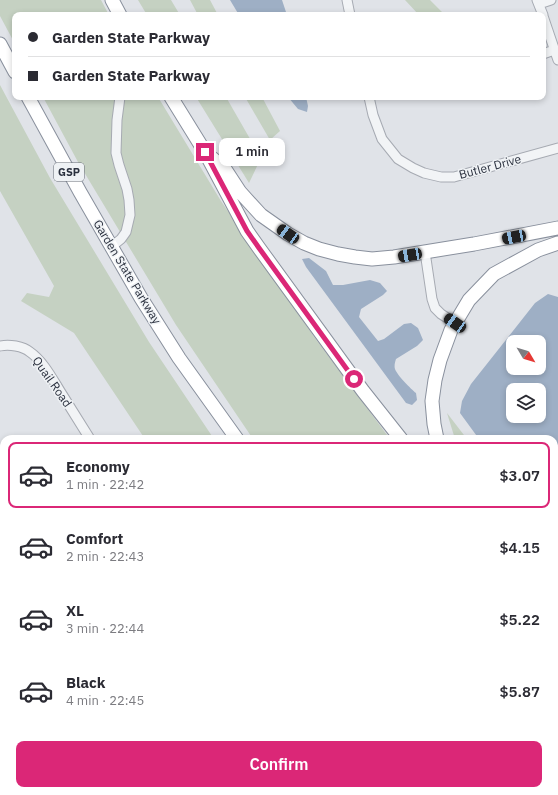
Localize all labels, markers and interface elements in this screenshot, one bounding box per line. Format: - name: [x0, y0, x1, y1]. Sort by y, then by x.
- text: Garden State Parkway: [52, 28, 210, 47]
- text: Garden State Parkway: [52, 66, 210, 85]
- callout: 1 min: [219, 138, 285, 166]
- route end: [196, 143, 214, 161]
- text: 1 min: [235, 143, 269, 160]
- street label: Butler Drive: [457, 151, 523, 182]
- road number: GSP: [54, 163, 84, 181]
- street label: Garden State Parkway: [90, 217, 165, 327]
- car: [275, 222, 301, 246]
- car: [501, 229, 527, 245]
- car: [397, 247, 423, 263]
- car: [442, 311, 468, 335]
- north arrow: [506, 335, 546, 375]
- map controls: [506, 335, 546, 423]
- street label: Quail Road: [30, 353, 75, 410]
- route start: [345, 370, 363, 388]
- button: layers: [506, 383, 546, 423]
- icon: car: [18, 457, 54, 493]
- text: Economy: [66, 457, 130, 476]
- text: $3.07: [500, 466, 540, 485]
- text: 1 min · 22:42: [66, 476, 144, 493]
- icon: car: [18, 529, 54, 565]
- text: Comfort: [66, 529, 123, 548]
- text: $4.15: [500, 538, 540, 557]
- text: 2 min · 22:43: [66, 548, 144, 565]
- icon: car: [18, 601, 54, 637]
- text: XL: [66, 601, 84, 620]
- text: $5.22: [500, 610, 540, 629]
- text: 3 min · 22:44: [66, 620, 144, 637]
- icon: car: [18, 673, 54, 709]
- text: Black: [66, 673, 106, 692]
- text: $5.87: [500, 682, 540, 701]
- text: 4 min · 22:45: [66, 692, 144, 709]
- button: Confirm: [16, 741, 542, 787]

